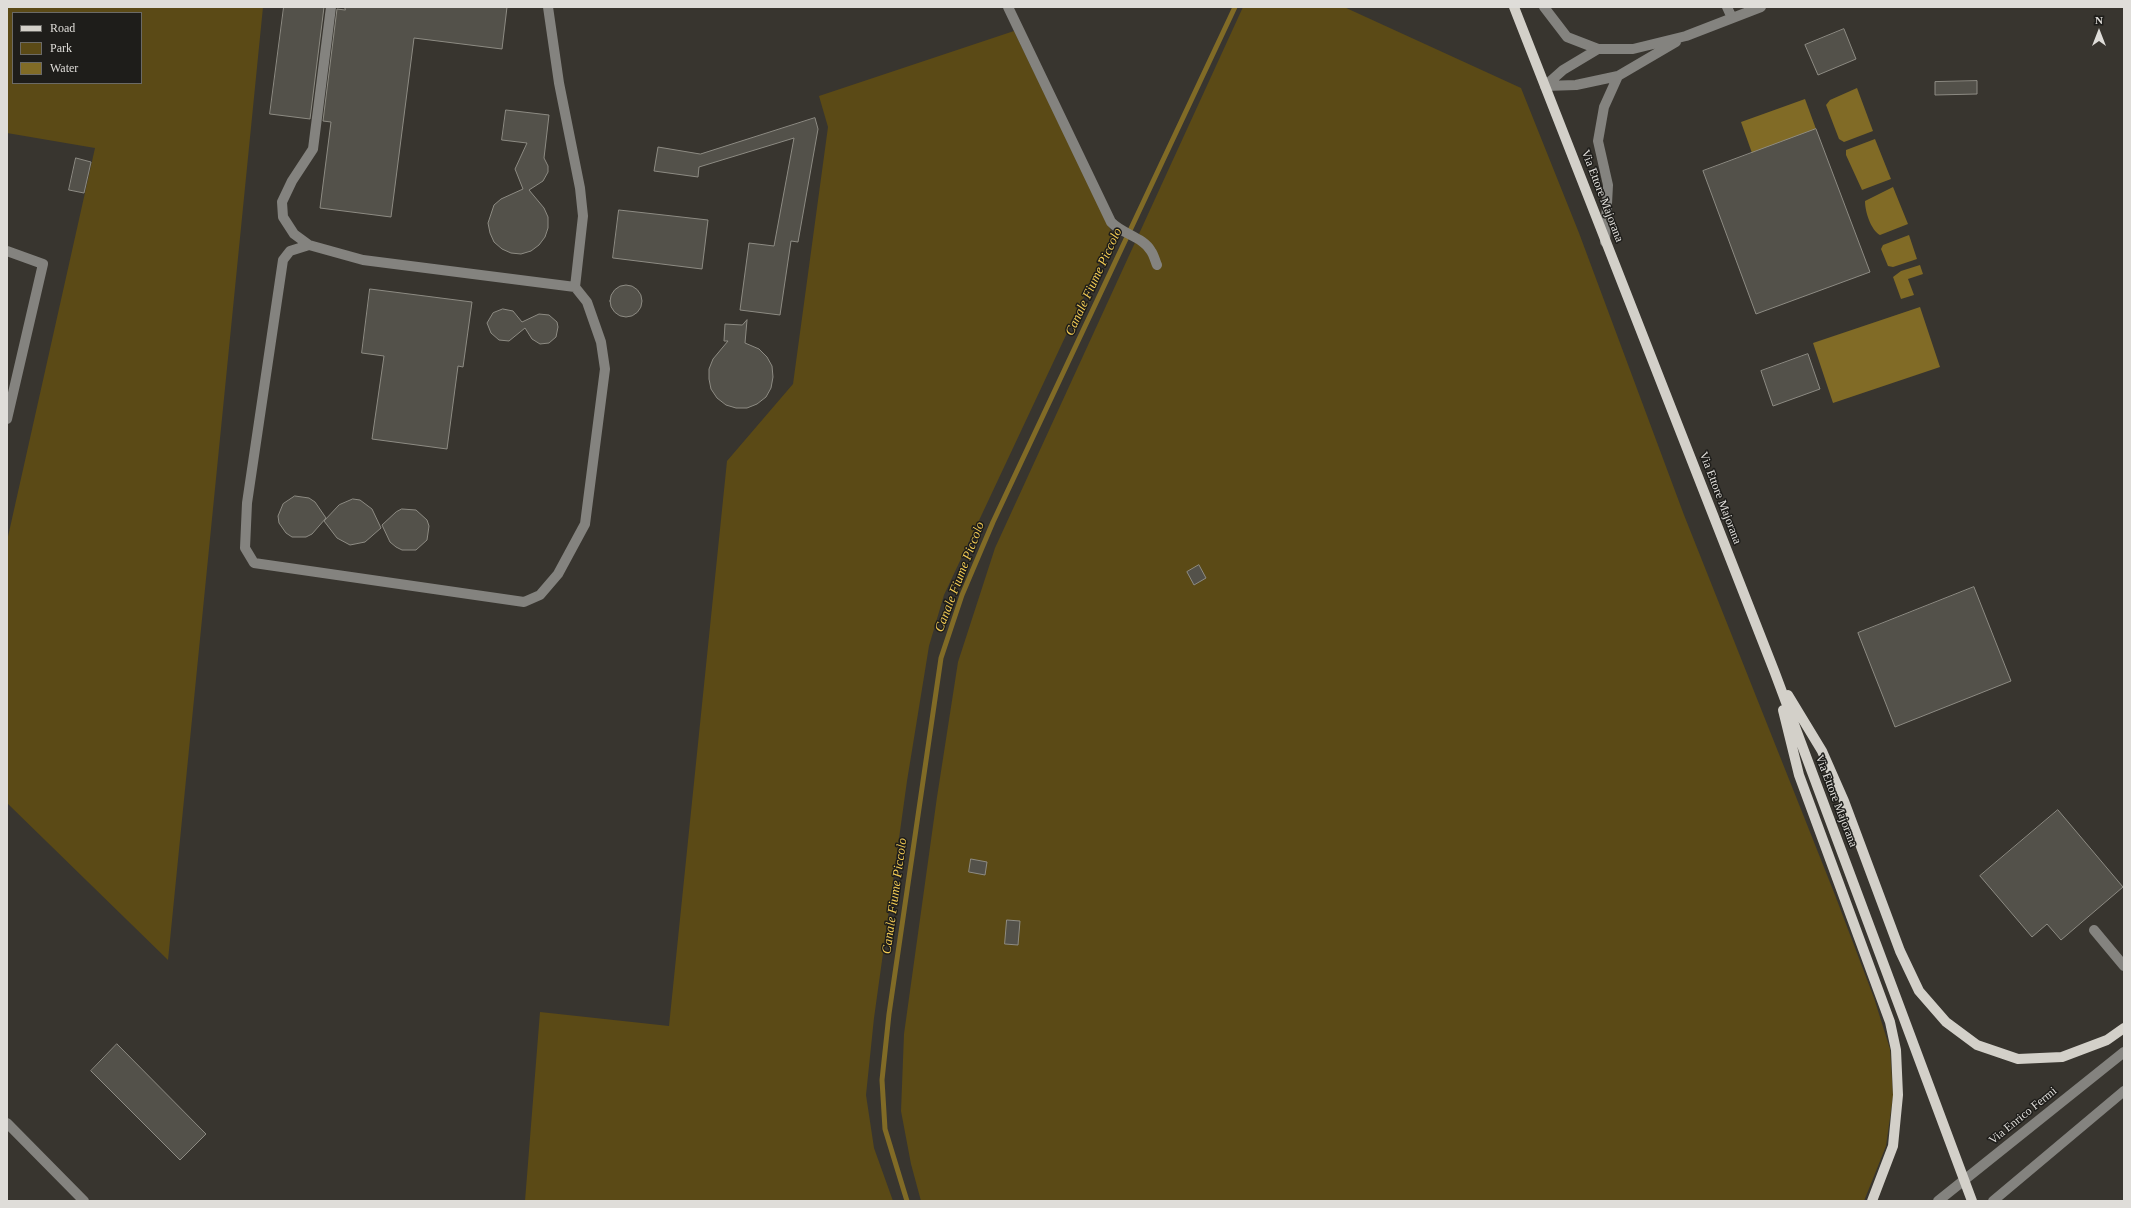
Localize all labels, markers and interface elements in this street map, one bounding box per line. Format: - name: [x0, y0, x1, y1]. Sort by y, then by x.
- legend: [12, 12, 142, 84]
- north arrow: [2079, 12, 2119, 52]
- text: N: [2095, 14, 2103, 26]
- text: Road: [50, 21, 75, 35]
- text: Park: [50, 41, 72, 55]
- text: Water: [50, 61, 78, 75]
- street label: Via Ettore Majorana: [1578, 148, 1626, 244]
- water label: Canale Fiume Piccolo: [1062, 226, 1126, 338]
- street label: Via Ettore Majorana: [1696, 450, 1744, 546]
- water label: Canale Fiume Piccolo: [932, 520, 988, 634]
- street label: Via Ettore Majorana: [1812, 753, 1860, 849]
- water label: Canale Fiume Piccolo: [879, 837, 911, 955]
- street label: Via Enrico Fermi: [1986, 1084, 2060, 1148]

